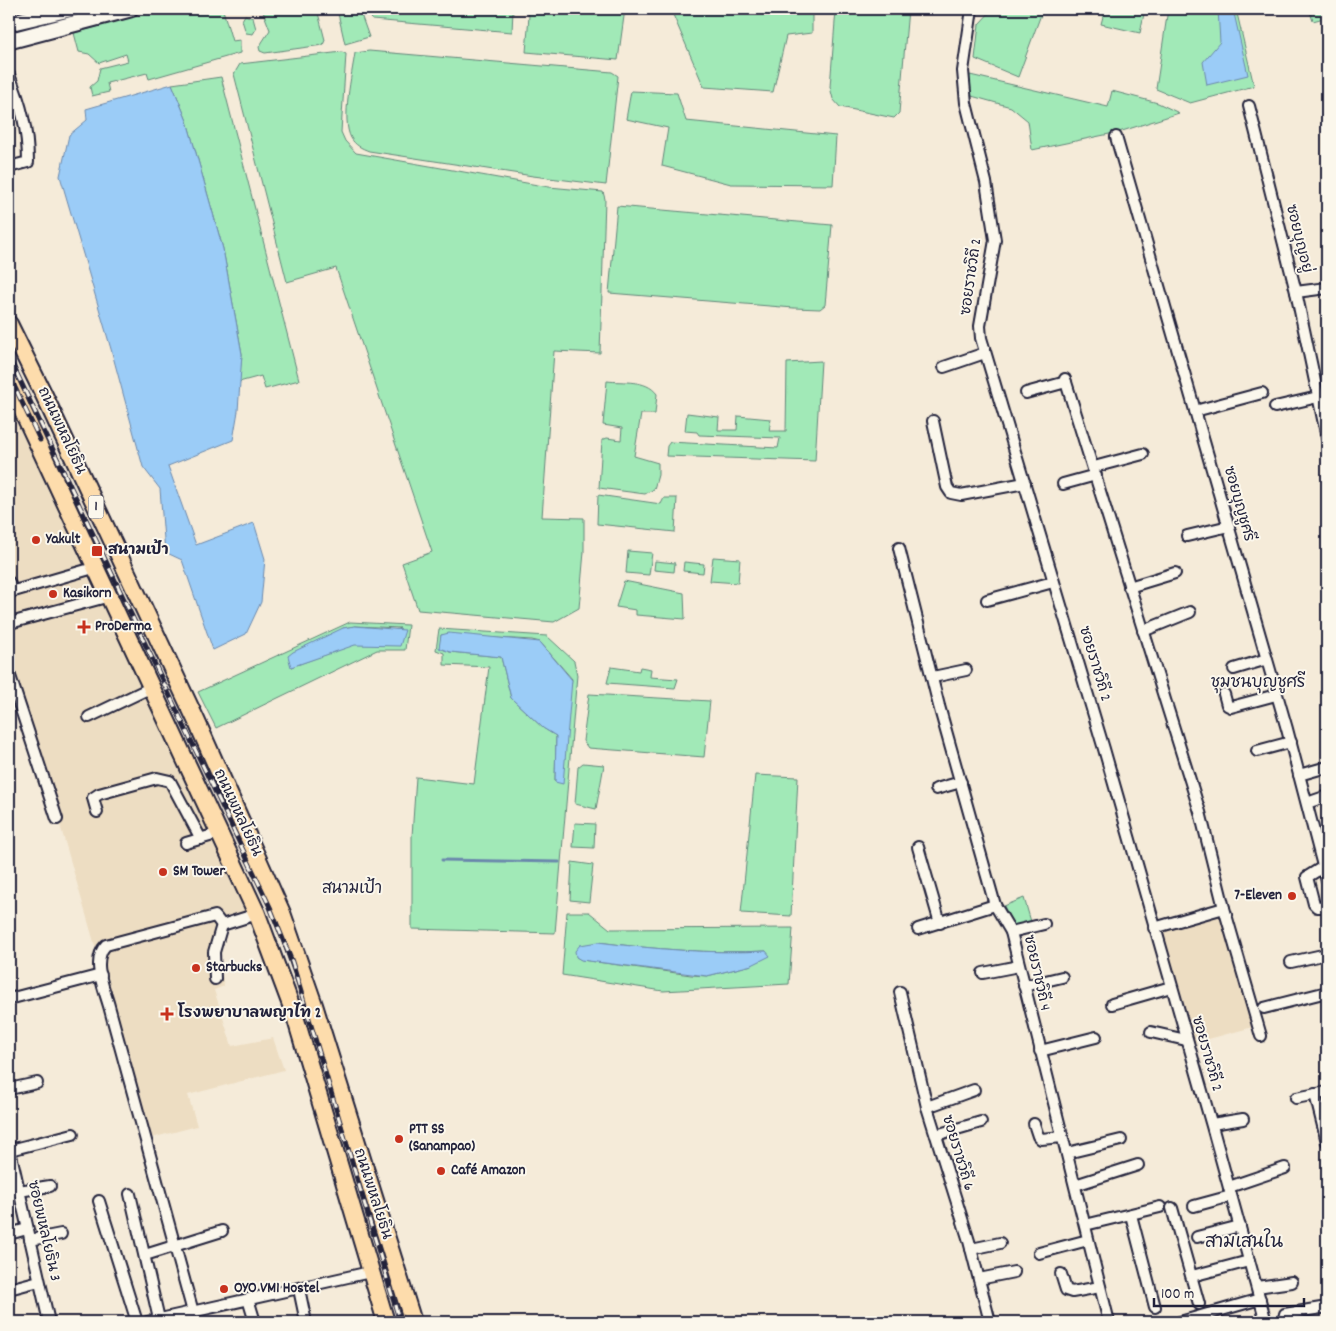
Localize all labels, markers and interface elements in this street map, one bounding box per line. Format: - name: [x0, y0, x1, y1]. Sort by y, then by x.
- street label: ซอยบุญอยู่: [1279, 202, 1318, 276]
- street label: ซอยราชวิถี 2: [956, 237, 988, 317]
- street label: ถนนพหลโยธิน: [31, 383, 92, 479]
- street label: ซอยบุญชูศรี: [1217, 464, 1259, 545]
- road number: 1: [88, 496, 104, 518]
- place label: Yakult: [45, 529, 81, 551]
- marker: Yakult: [30, 534, 42, 546]
- place label: สนามเป้า: [108, 538, 169, 562]
- marker: สนามเป้า: [90, 544, 104, 558]
- place label: Kasikorn: [63, 583, 111, 605]
- marker: Kasikorn: [47, 588, 59, 600]
- place label: ProDerma: [95, 616, 152, 638]
- marker: ProDerma: [77, 620, 91, 634]
- street label: ซอยราชวิถี 2: [1072, 624, 1116, 704]
- district label: ชุมชนบุญชูศรี: [1211, 671, 1306, 695]
- street label: ถนนพหลโยธิน: [207, 765, 268, 861]
- place label: SM Tower: [173, 861, 225, 883]
- marker: SM Tower: [157, 866, 169, 878]
- district label: สนามเป้า: [322, 877, 382, 901]
- place label: 7-Eleven: [1234, 885, 1282, 907]
- marker: 7-Eleven: [1286, 890, 1298, 902]
- street label: ซอยราชวิถี 4: [1017, 933, 1055, 1013]
- place label: Starbucks: [206, 957, 262, 979]
- marker: Starbucks: [190, 962, 202, 974]
- place label: โรงพยาบาลพญาไท 2: [177, 1002, 321, 1025]
- marker: โรงพยาบาลพญาไท 2: [160, 1007, 174, 1021]
- street label: ซอยราชวิถี 2: [1185, 1014, 1227, 1094]
- street label: ซอยราชวิถี 6: [935, 1112, 979, 1194]
- place label: PTT SS (Sanampao): [409, 1119, 475, 1158]
- marker: PTT SS (Sanampao): [393, 1133, 405, 1145]
- street label: ถนนพหลโยธิน: [347, 1145, 398, 1242]
- place label: Café Amazon: [451, 1160, 526, 1182]
- marker: Café Amazon: [435, 1165, 447, 1177]
- street label: ซอยพหลโยธิน 3: [21, 1178, 66, 1284]
- district label: สามเสนใน: [1205, 1228, 1283, 1256]
- scale bar: [1154, 1276, 1304, 1308]
- place label: OYO VM1 Hostel: [234, 1278, 320, 1300]
- marker: OYO VM1 Hostel: [218, 1283, 230, 1295]
- text: 100 m: [1161, 1284, 1194, 1306]

